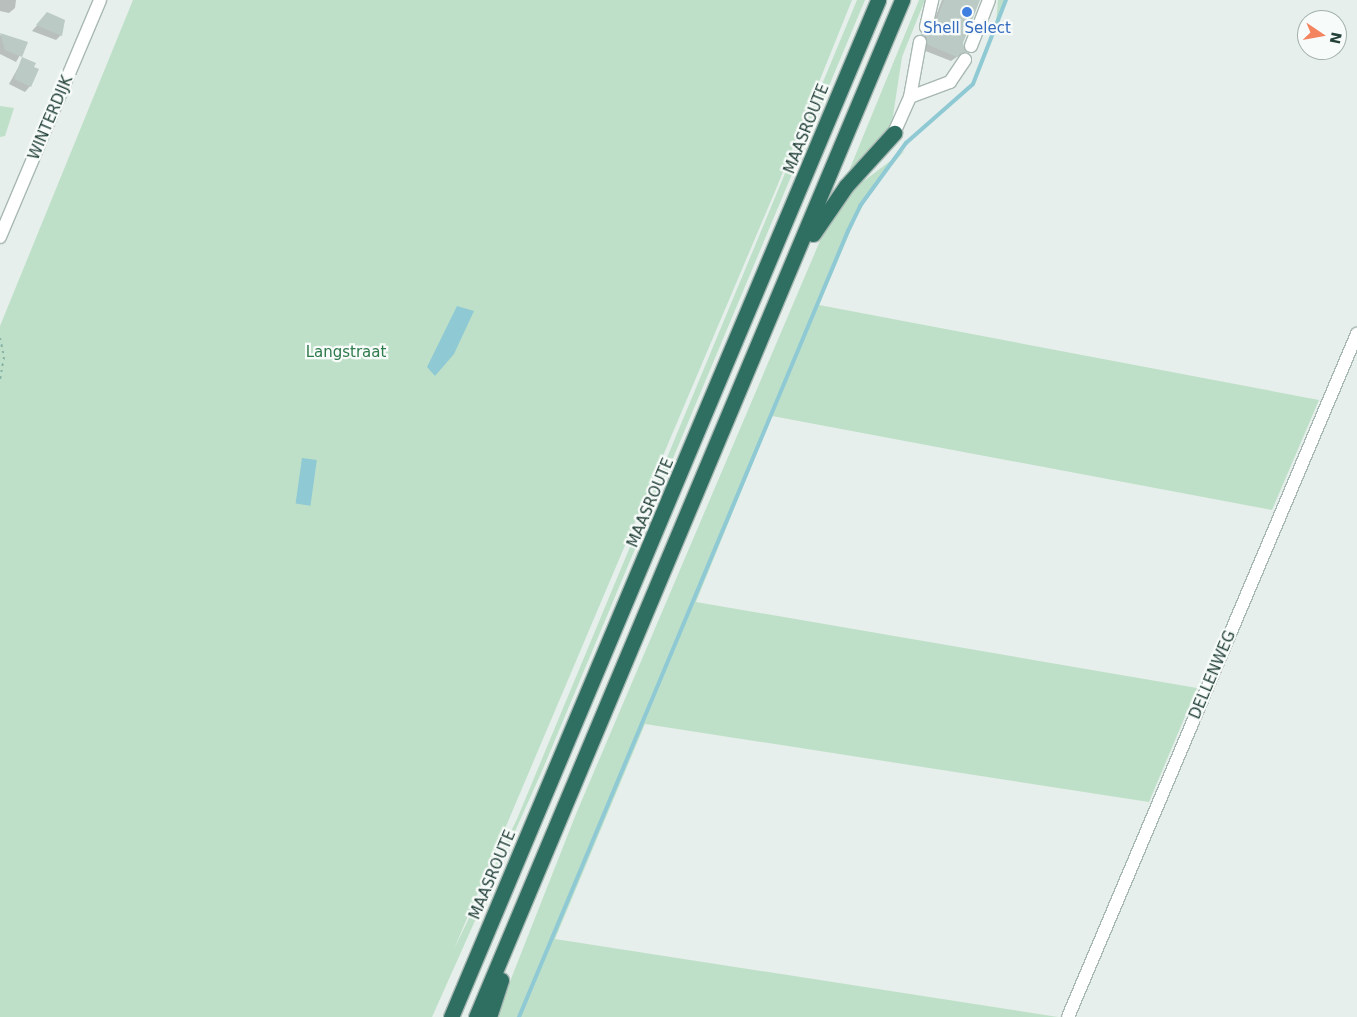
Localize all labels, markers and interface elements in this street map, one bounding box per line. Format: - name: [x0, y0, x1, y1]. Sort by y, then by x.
- marker: Shell Select: [961, 6, 973, 18]
- north arrow: [1297, 10, 1347, 60]
- place label: Shell Select: [923, 20, 1011, 38]
- text: N: [1327, 31, 1345, 45]
- street label: WINTERDIJK: [25, 73, 77, 163]
- street label: MAASROUTE: [781, 81, 833, 177]
- park label: Langstraat: [306, 344, 386, 362]
- street label: MAASROUTE: [624, 456, 678, 550]
- street label: DELLENWEG: [1186, 628, 1240, 722]
- street label: MAASROUTE: [466, 828, 520, 922]

